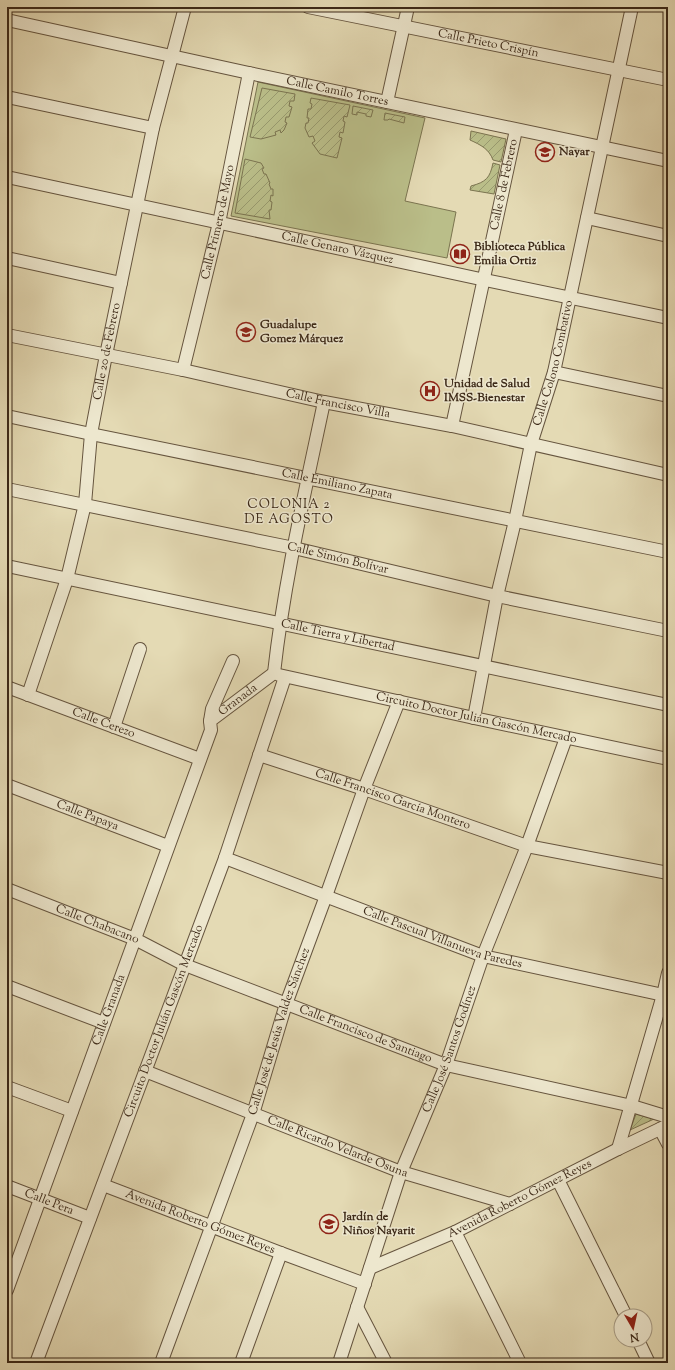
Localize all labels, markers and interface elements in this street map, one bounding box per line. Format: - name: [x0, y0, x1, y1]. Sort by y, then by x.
- street label: Calle Prieto Crispín: [436, 25, 540, 63]
- street label: Calle Camilo Torres: [285, 72, 390, 111]
- street label: Calle 8 de Febrero: [486, 137, 523, 232]
- school or university icon: Nayar: [534, 141, 556, 163]
- place label: Nayar: [558, 143, 590, 161]
- street label: Calle Primero de Mayo: [197, 163, 240, 281]
- street label: Calle Genaro Vázquez: [280, 227, 396, 269]
- place label: Biblioteca Pública Emilia Ortiz: [473, 238, 566, 270]
- library icon: Biblioteca Pública Emilia Ortiz: [449, 243, 471, 265]
- street label: Calle Colono Combativo: [528, 298, 578, 428]
- street label: Calle 20 de Febrero: [89, 301, 126, 402]
- place label: Guadalupe Gomez Márquez: [260, 316, 344, 348]
- school or university icon: Guadalupe Gomez Márquez: [235, 321, 257, 343]
- place label: Unidad de Salud IMSS-Bienestar: [443, 375, 530, 407]
- hospital icon: Unidad de Salud IMSS-Bienestar: [419, 380, 441, 402]
- street label: Calle Francisco Villa: [284, 385, 392, 423]
- street label: Calle Emiliano Zapata: [280, 464, 395, 505]
- district label: COLONIA 2 DE AGOSTO: [244, 496, 334, 529]
- street label: Calle Simón Bolívar: [286, 538, 391, 579]
- street label: Calle Tierra y Libertad: [279, 615, 396, 656]
- street label: Granada: [215, 679, 262, 721]
- street label: Circuito Doctor Julián Gascón Mercado: [374, 688, 579, 749]
- street label: Calle Cerezo: [69, 703, 138, 743]
- street label: Calle Francisco García Montero: [313, 765, 473, 835]
- street label: Calle Papaya: [54, 795, 122, 836]
- street label: Calle Chabacano: [53, 900, 143, 949]
- street label: Calle Pascual Villanueva Paredes: [360, 902, 524, 973]
- street label: Circuito Doctor Julián Gascón Mercado: [120, 922, 208, 1120]
- street label: Calle José de Jesús Valdez Sánchez: [244, 945, 315, 1117]
- street label: Calle Granada: [88, 971, 130, 1048]
- street label: Calle José Santos Godínez: [418, 983, 481, 1115]
- street label: Calle Francisco de Santiago: [296, 1000, 435, 1068]
- street label: Calle Ricardo Velarde Osuna: [265, 1111, 410, 1183]
- street label: Avenida Roberto Gómez Reyes: [445, 1155, 595, 1243]
- street label: Calle Pera: [22, 1184, 77, 1220]
- street label: Avenida Roberto Gómez Reyes: [123, 1185, 278, 1259]
- place label: Jardín de Niños Nayarit: [342, 1208, 416, 1240]
- school or university icon: Jardín de Niños Nayarit: [318, 1213, 340, 1235]
- north arrow: [613, 1308, 653, 1348]
- text: N: [629, 1328, 641, 1346]

